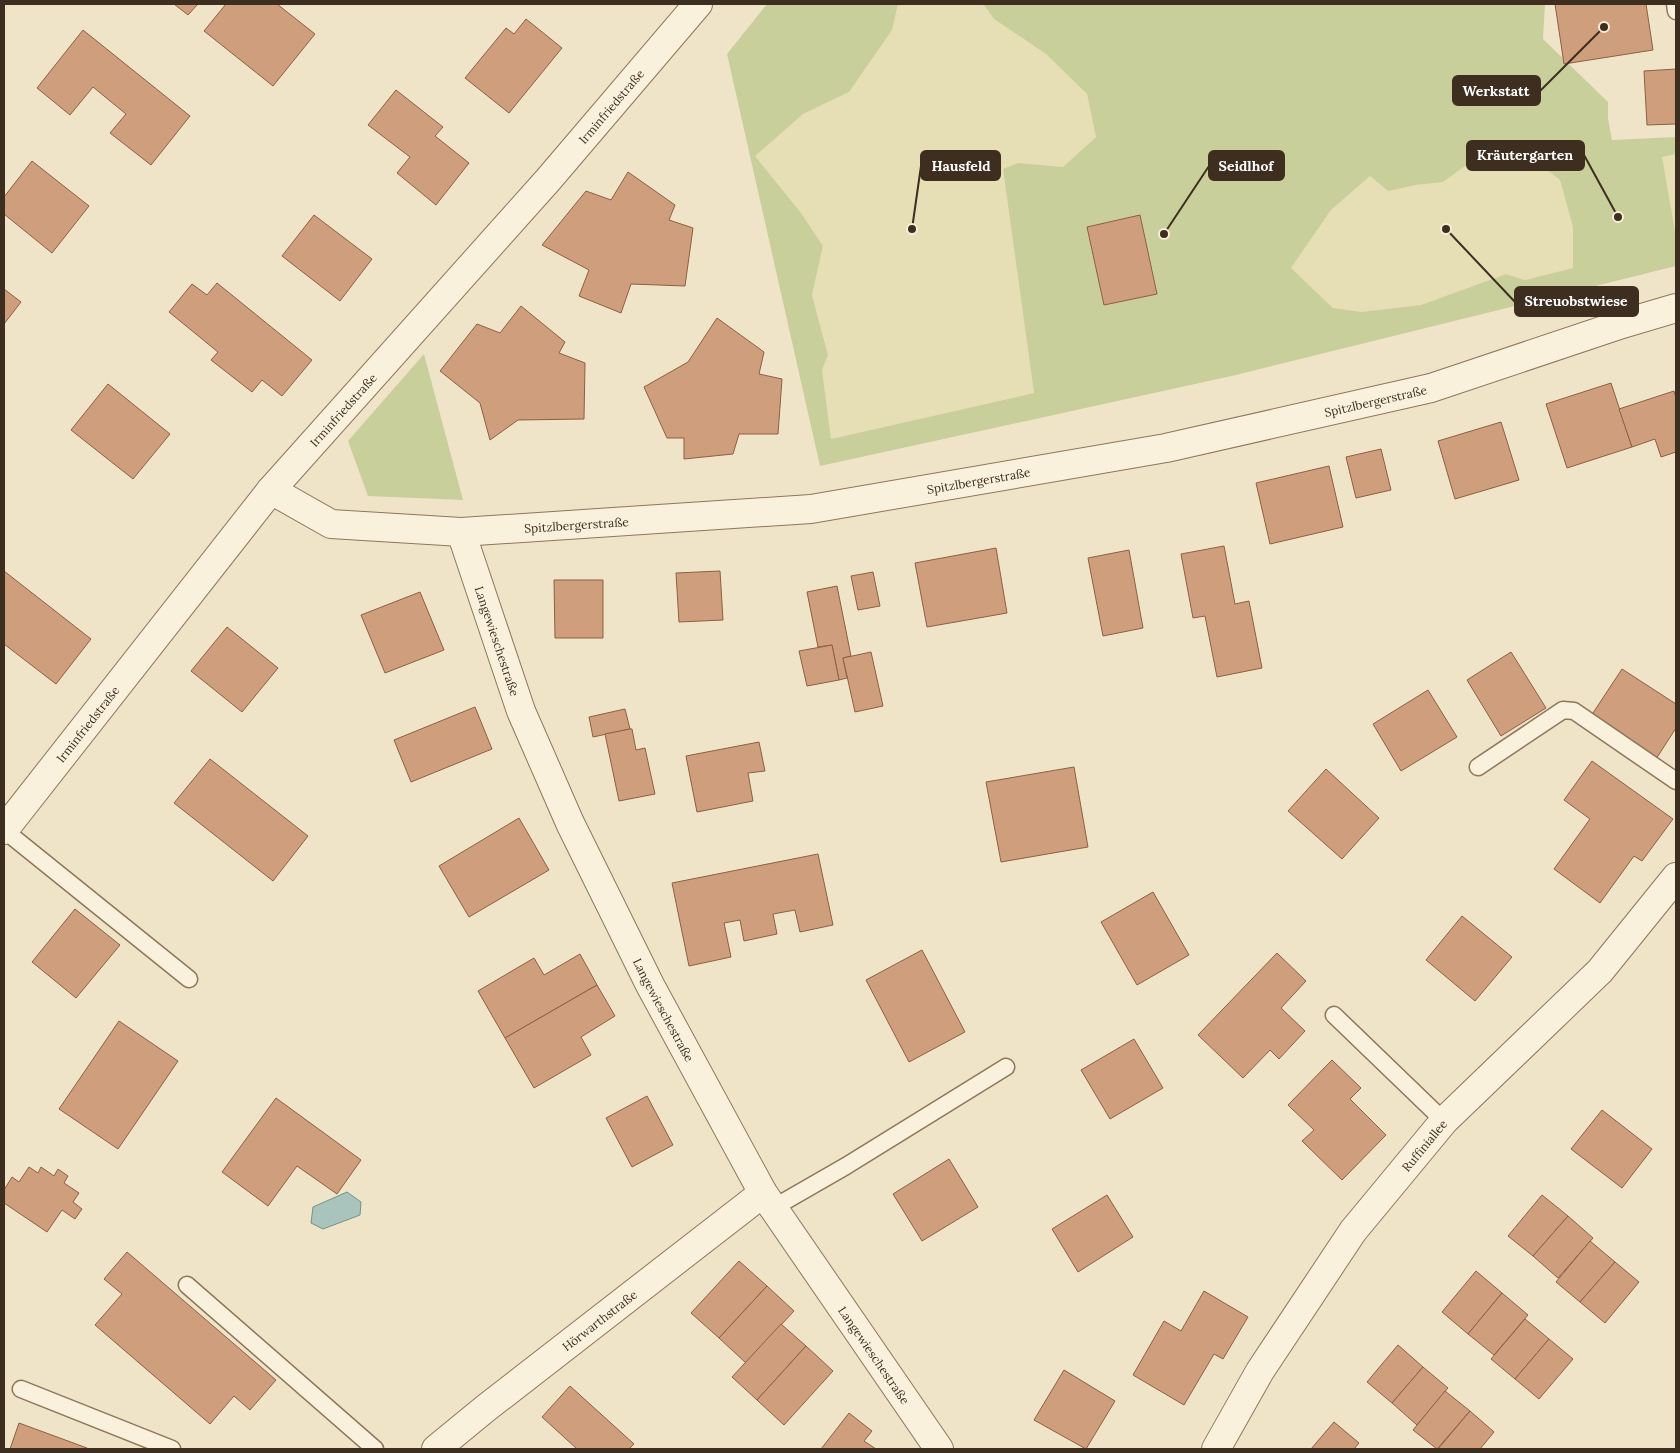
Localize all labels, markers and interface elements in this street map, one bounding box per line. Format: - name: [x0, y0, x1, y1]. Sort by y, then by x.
- street label: Irminfriedstraße: [575, 66, 647, 146]
- callout: Werkstatt: [1453, 76, 1540, 105]
- text: Werkstatt: [1462, 82, 1530, 100]
- callout: Kräutergarten: [1467, 141, 1584, 170]
- text: Kräutergarten: [1477, 146, 1573, 164]
- callout: Hausfeld: [921, 151, 1000, 180]
- callout: Seidlhof: [1209, 151, 1284, 180]
- text: Hausfeld: [931, 157, 991, 175]
- text: Seidlhof: [1219, 157, 1274, 175]
- callout: Streuobstwiese: [1515, 287, 1638, 316]
- text: Streuobstwiese: [1524, 292, 1628, 310]
- street label: Irminfriedstraße: [306, 370, 380, 449]
- street label: Spitzlbergerstraße: [1323, 382, 1429, 419]
- street label: Spitzlbergerstraße: [926, 464, 1032, 496]
- street label: Spitzlbergerstraße: [524, 513, 630, 535]
- street label: Langewieschestraße: [472, 584, 523, 698]
- street label: Irminfriedstraße: [53, 682, 122, 765]
- street label: Langewieschestraße: [630, 955, 698, 1064]
- street label: Ruffiniallee: [1398, 1116, 1450, 1174]
- street label: Hörwarthstraße: [559, 1286, 640, 1354]
- street label: Langewieschestraße: [836, 1303, 913, 1407]

